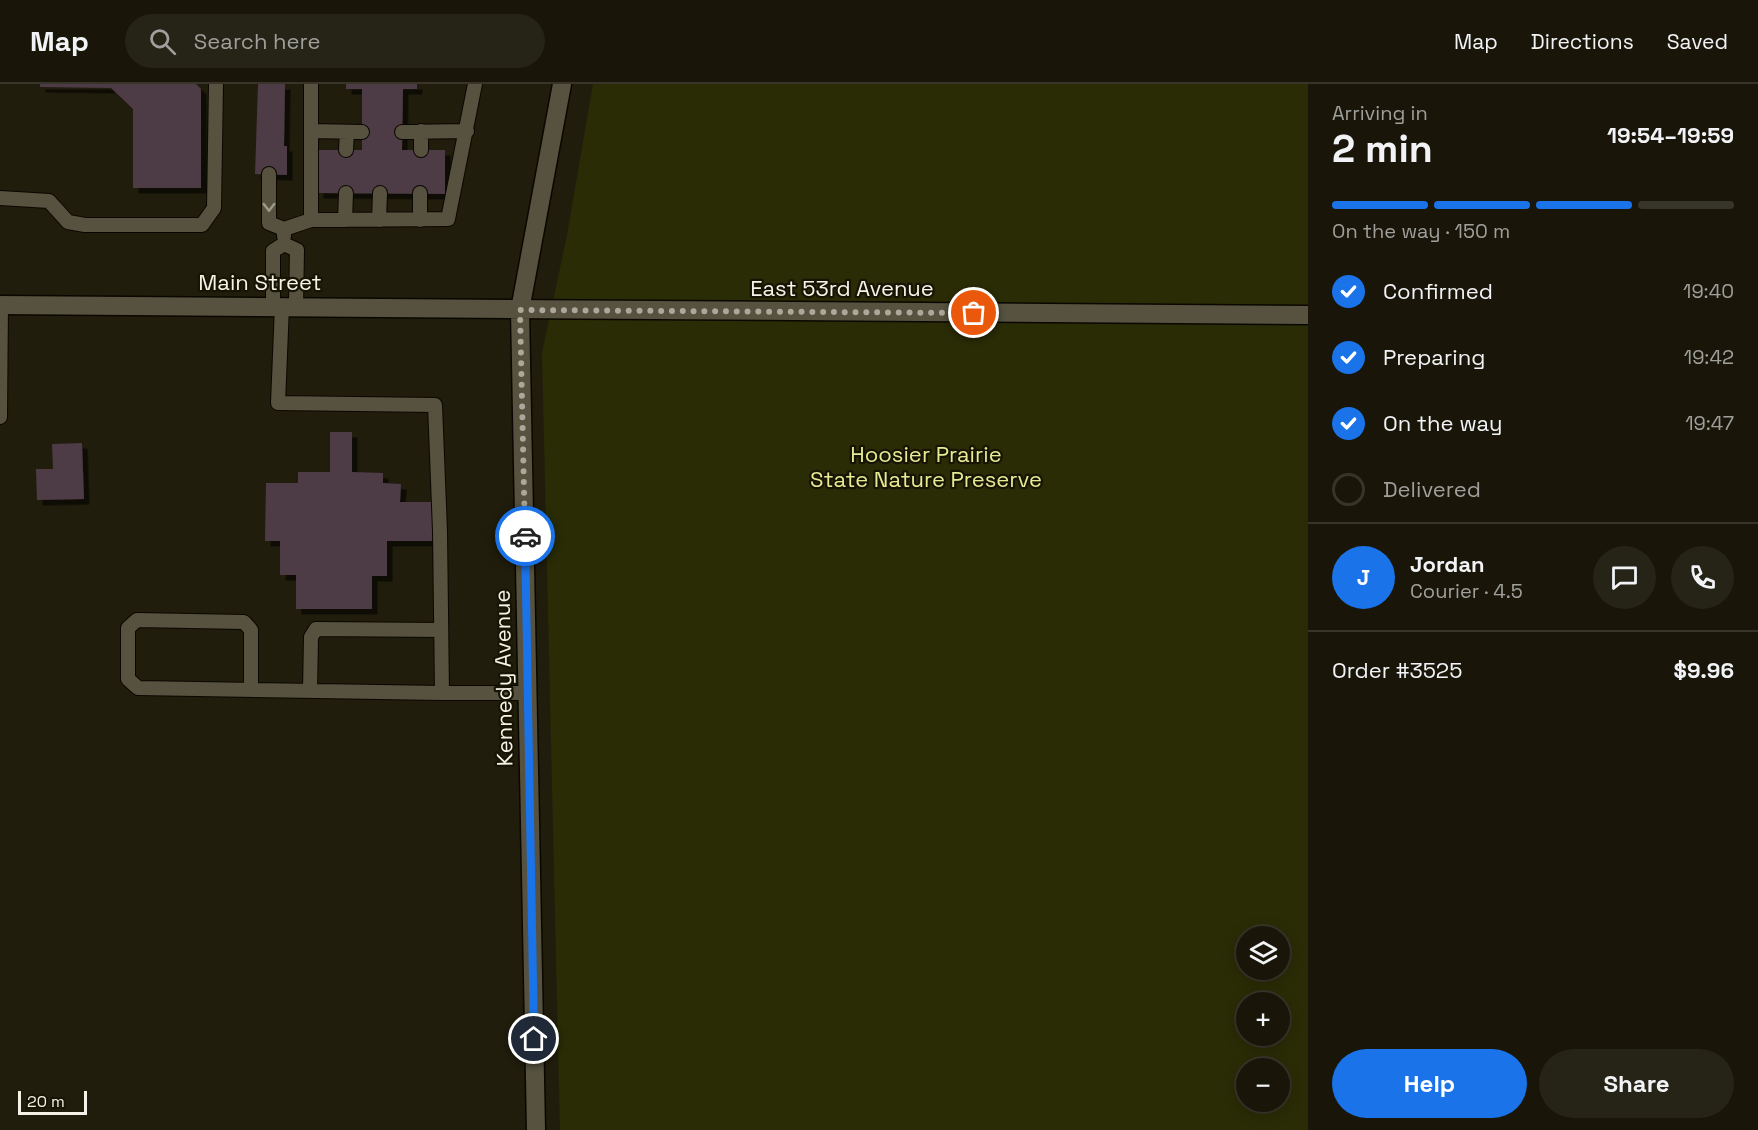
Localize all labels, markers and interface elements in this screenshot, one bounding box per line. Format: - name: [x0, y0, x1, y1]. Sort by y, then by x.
- search box: [125, 14, 545, 68]
- text: Map: [30, 23, 89, 59]
- icon: search: [146, 25, 179, 58]
- text: Search here: [194, 27, 321, 55]
- text: Map: [1454, 28, 1498, 55]
- text: Directions: [1531, 28, 1634, 55]
- text: Saved: [1667, 28, 1728, 55]
- text: Arriving in: [1332, 100, 1428, 126]
- text: 19:54–19:59: [1607, 121, 1734, 149]
- text: 2 min: [1332, 124, 1433, 173]
- one-way arrow: [263, 202, 275, 211]
- text: On the way · 150 m: [1332, 218, 1510, 244]
- street label: Main Street: [198, 268, 322, 296]
- street label: East 53rd Avenue: [750, 274, 934, 302]
- icon: check: [1332, 275, 1365, 308]
- text: Confirmed: [1383, 277, 1493, 305]
- text: 19:40: [1683, 278, 1734, 304]
- pin: [948, 287, 999, 338]
- icon: bag: [957, 296, 990, 329]
- icon: check: [1332, 341, 1365, 374]
- text: Preparing: [1383, 343, 1485, 371]
- text: 19:42: [1684, 344, 1734, 370]
- icon: check: [1332, 407, 1365, 440]
- text: On the way: [1383, 409, 1502, 437]
- text: 19:47: [1685, 410, 1734, 436]
- park label: Hoosier Prairie State Nature Preserve: [810, 440, 1042, 493]
- text: Delivered: [1383, 475, 1481, 503]
- courier: [495, 506, 555, 566]
- icon: car: [509, 520, 542, 553]
- button: chat: [1593, 546, 1656, 609]
- button: phone: [1671, 546, 1734, 609]
- text: Jordan: [1410, 550, 1485, 578]
- text: J: [1357, 563, 1370, 591]
- text: Courier · 4.5: [1410, 578, 1523, 604]
- street label: Kennedy Avenue: [487, 589, 519, 767]
- text: Order #3525: [1332, 656, 1462, 684]
- text: $9.96: [1674, 656, 1734, 684]
- map controls: [1236, 926, 1290, 1112]
- button: layers: [1236, 926, 1290, 980]
- button: +: [1236, 992, 1290, 1046]
- pin: [508, 1013, 559, 1064]
- icon: home: [517, 1022, 550, 1055]
- button: Help: [1332, 1049, 1527, 1118]
- button: Share: [1539, 1049, 1734, 1118]
- button: −: [1236, 1058, 1290, 1112]
- scale bar: [18, 1088, 87, 1116]
- text: 20 m: [27, 1091, 65, 1112]

